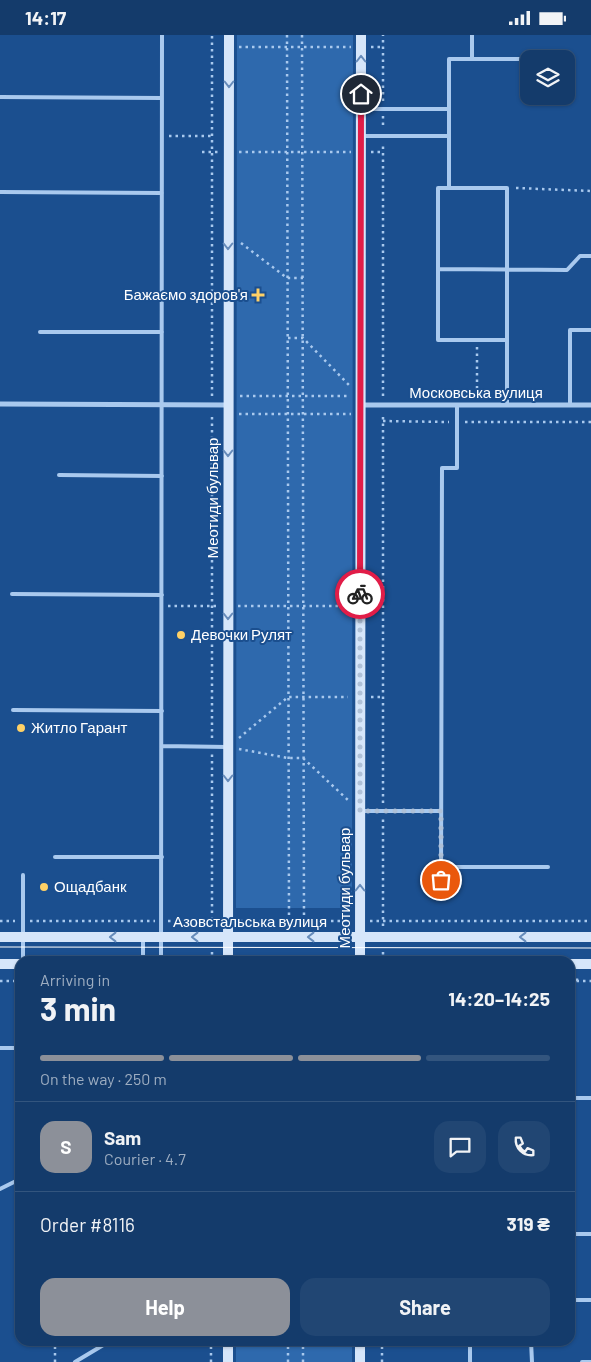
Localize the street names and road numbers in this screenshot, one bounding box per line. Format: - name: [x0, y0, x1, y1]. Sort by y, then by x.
- street label: Московська вулиця: [409, 383, 543, 401]
- street label: Меотиди бульвар: [203, 438, 221, 558]
- street label: Меотиди бульвар: [335, 828, 353, 948]
- street label: Азовстальська вулиця: [173, 912, 327, 930]

